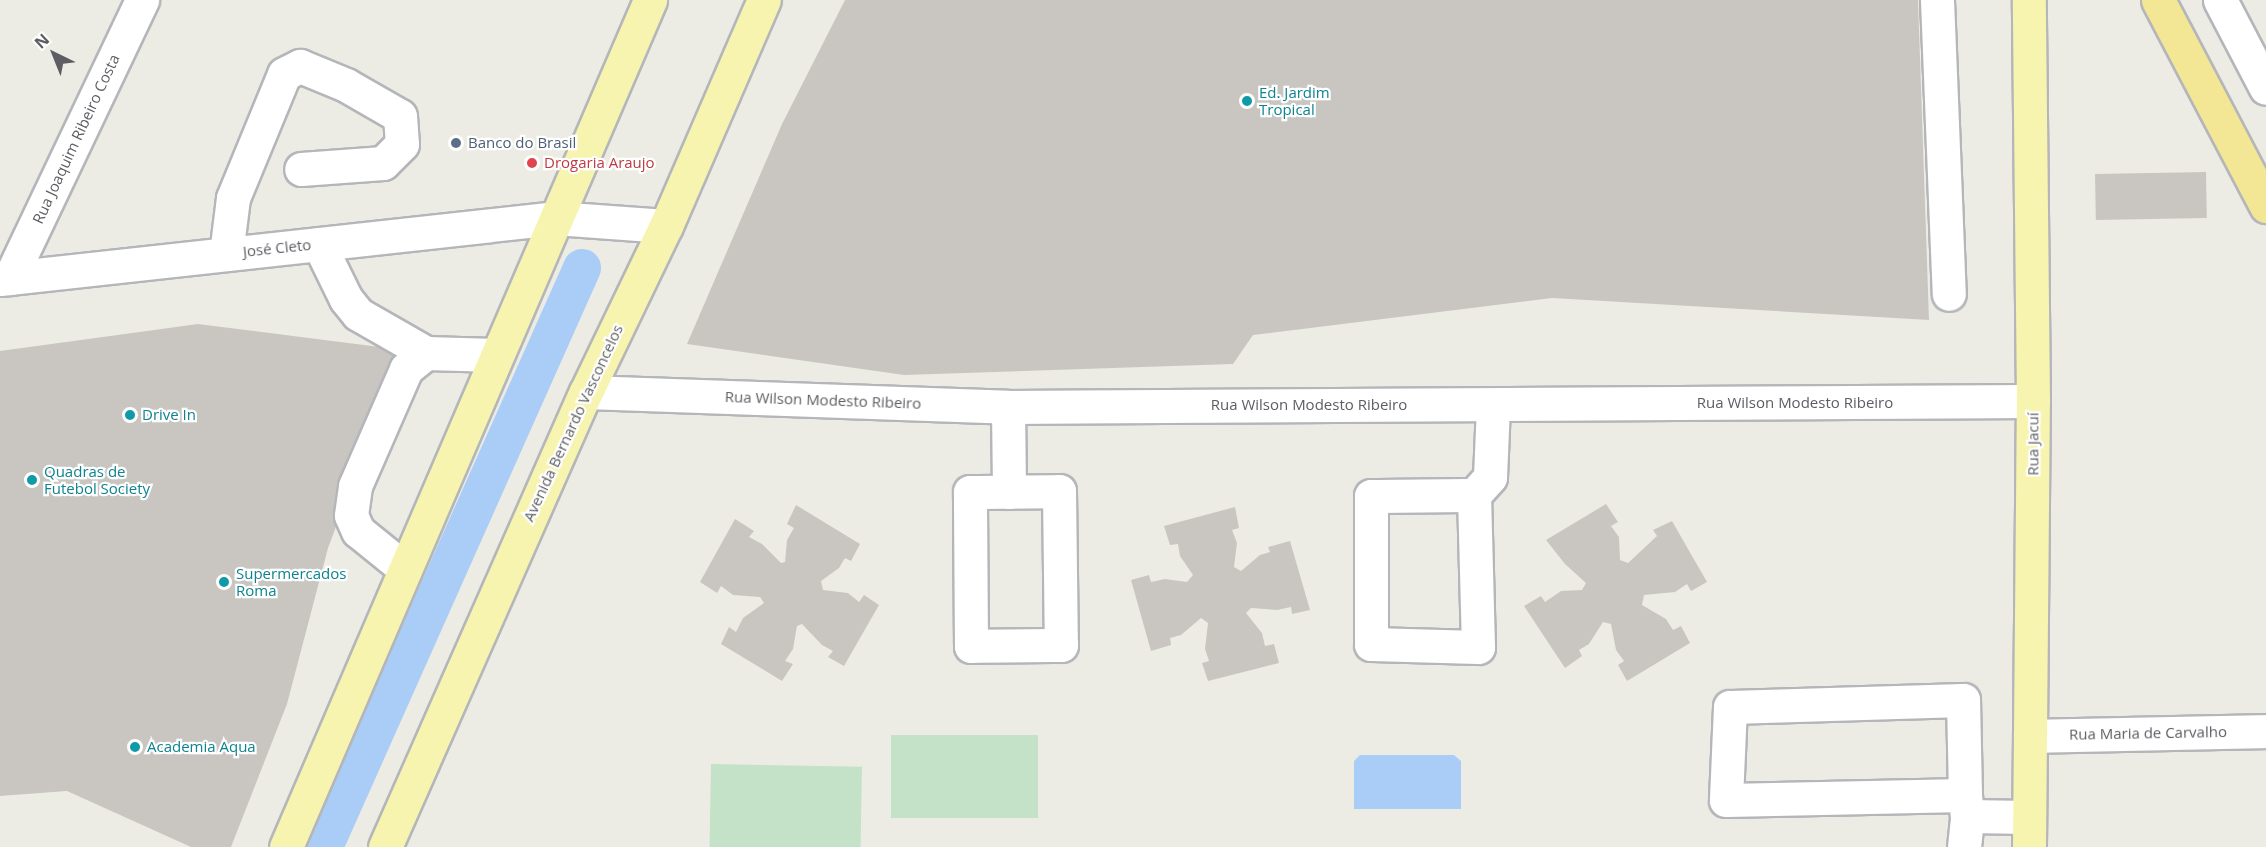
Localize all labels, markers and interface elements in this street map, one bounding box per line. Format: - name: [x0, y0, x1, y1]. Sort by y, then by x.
- north arrow: [24, 24, 84, 84]
- text: N: [29, 28, 54, 53]
- street label: Rua Joaquim Ribeiro Costa: [29, 51, 123, 227]
- place label: Ed. Jardim Tropical: [1259, 83, 1330, 118]
- marker: Ed. Jardim Tropical: [1240, 94, 1254, 108]
- place label: Banco do Brasil: [468, 134, 576, 152]
- marker: Banco do Brasil: [449, 136, 463, 150]
- place label: Drogaria Araujo: [544, 154, 655, 172]
- marker: Drogaria Araujo: [525, 156, 539, 170]
- street label: José Cleto: [242, 235, 312, 261]
- street label: Avenida Bernardo Vasconcelos: [519, 322, 627, 524]
- street label: Rua Wilson Modesto Ribeiro: [724, 388, 922, 412]
- street label: Rua Wilson Modesto Ribeiro: [1697, 394, 1893, 412]
- street label: Rua Wilson Modesto Ribeiro: [1211, 396, 1407, 414]
- place label: Drive In: [142, 406, 196, 424]
- marker: Drive In: [123, 408, 137, 422]
- street label: Rua Jacuí: [2024, 412, 2042, 476]
- place label: Quadras de Futebol Society: [44, 462, 150, 497]
- marker: Quadras de Futebol Society: [25, 473, 39, 487]
- place label: Supermercados Roma: [236, 564, 346, 599]
- marker: Supermercados Roma: [217, 575, 231, 589]
- street label: Rua Maria de Carvalho: [2069, 723, 2227, 743]
- place label: Academia Aqua: [147, 738, 256, 756]
- marker: Academia Aqua: [128, 740, 142, 754]

